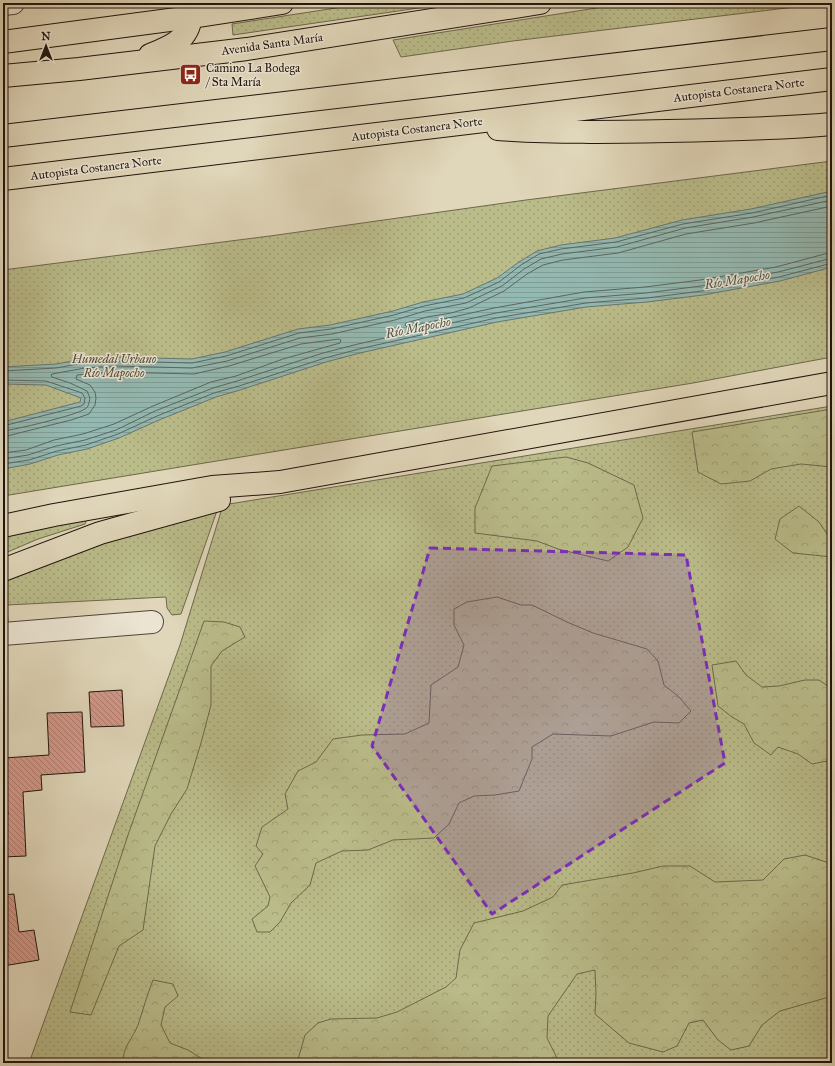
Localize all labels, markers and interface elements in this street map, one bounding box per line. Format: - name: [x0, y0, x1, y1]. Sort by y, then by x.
- north arrow: [26, 26, 66, 66]
- text: N: [41, 30, 51, 43]
- street label: Avenida Santa María: [219, 30, 325, 58]
- place label: Camino La Bodega / Sta María: [205, 61, 301, 89]
- bus stop icon: Camino La Bodega / Sta María: [177, 62, 203, 88]
- street label: Autopista Costanera Norte: [672, 75, 805, 105]
- street label: Autopista Costanera Norte: [350, 114, 483, 144]
- street label: Autopista Costanera Norte: [29, 153, 162, 183]
- water label: Río Mapocho: [702, 267, 771, 293]
- water label: Río Mapocho: [383, 314, 452, 342]
- park label: Humedal Urbano Río Mapocho: [71, 352, 157, 381]

